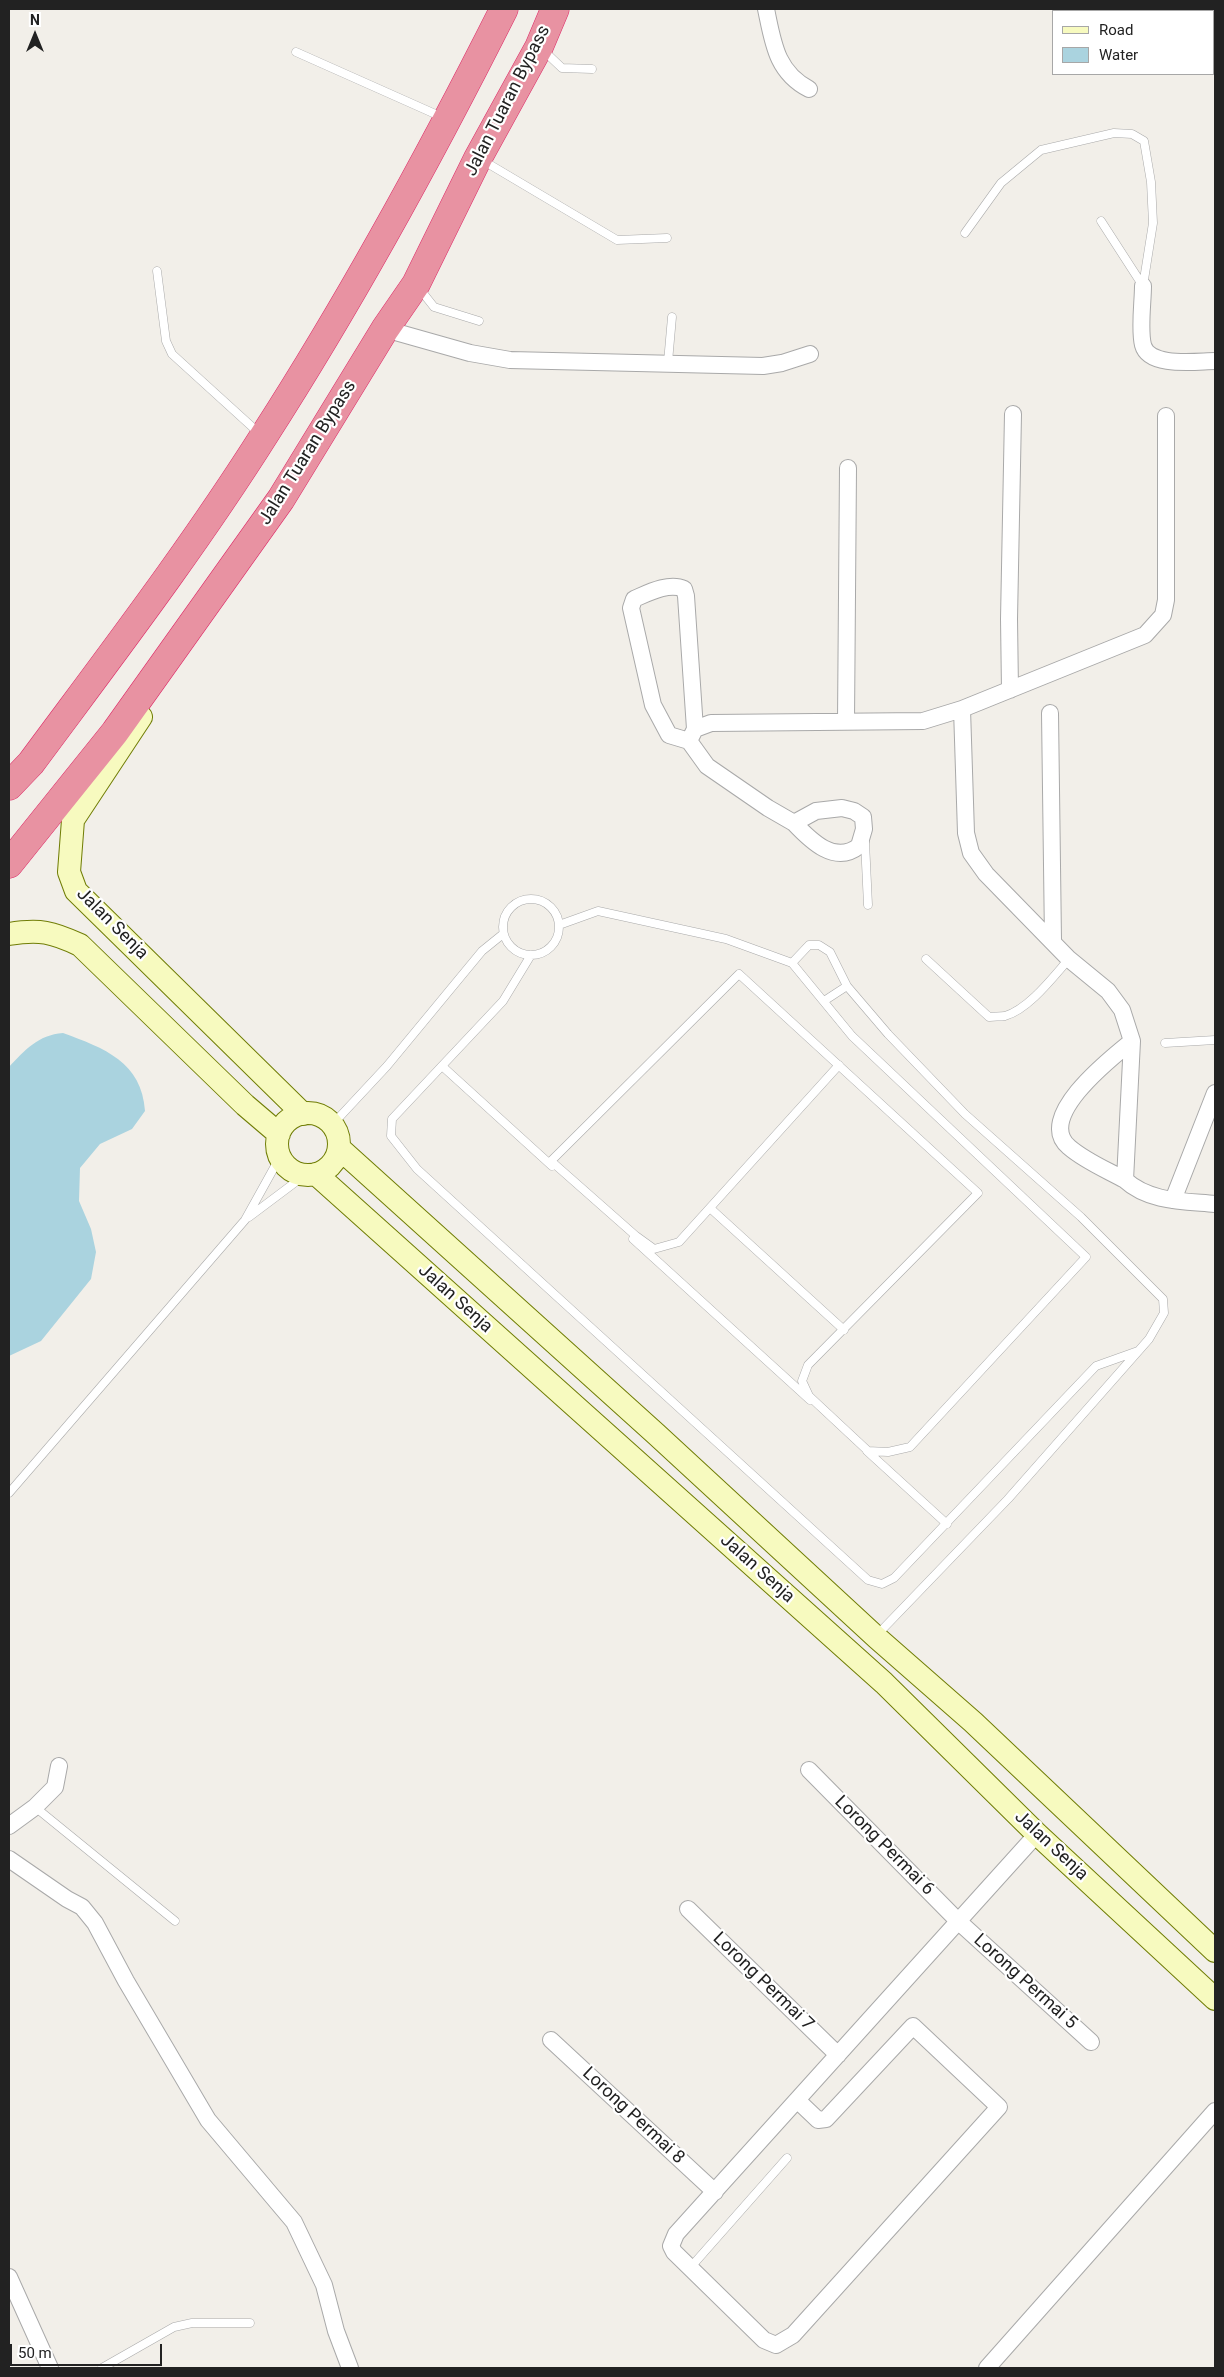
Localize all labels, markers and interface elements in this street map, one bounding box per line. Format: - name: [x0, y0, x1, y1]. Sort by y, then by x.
- north arrow: [10, 10, 60, 60]
- legend: [1052, 10, 1214, 75]
- text: N: [30, 12, 40, 28]
- text: Road: [1099, 21, 1133, 39]
- street label: Jalan Tuaran Bypass: [461, 22, 555, 180]
- text: Water: [1099, 46, 1138, 64]
- street label: Jalan Tuaran Bypass: [255, 377, 361, 529]
- street label: Jalan Senja: [72, 884, 152, 964]
- street label: Jalan Senja: [413, 1260, 497, 1338]
- street label: Jalan Senja: [715, 1530, 799, 1608]
- street label: Lorong Permai 6: [830, 1792, 938, 1900]
- street label: Jalan Senja: [1010, 1807, 1092, 1885]
- street label: Lorong Permai 7: [708, 1928, 818, 2036]
- street label: Lorong Permai 5: [969, 1930, 1081, 2034]
- street label: Lorong Permai 8: [577, 2063, 689, 2169]
- scale bar: [12, 2334, 165, 2366]
- text: 50 m: [18, 2344, 52, 2362]

